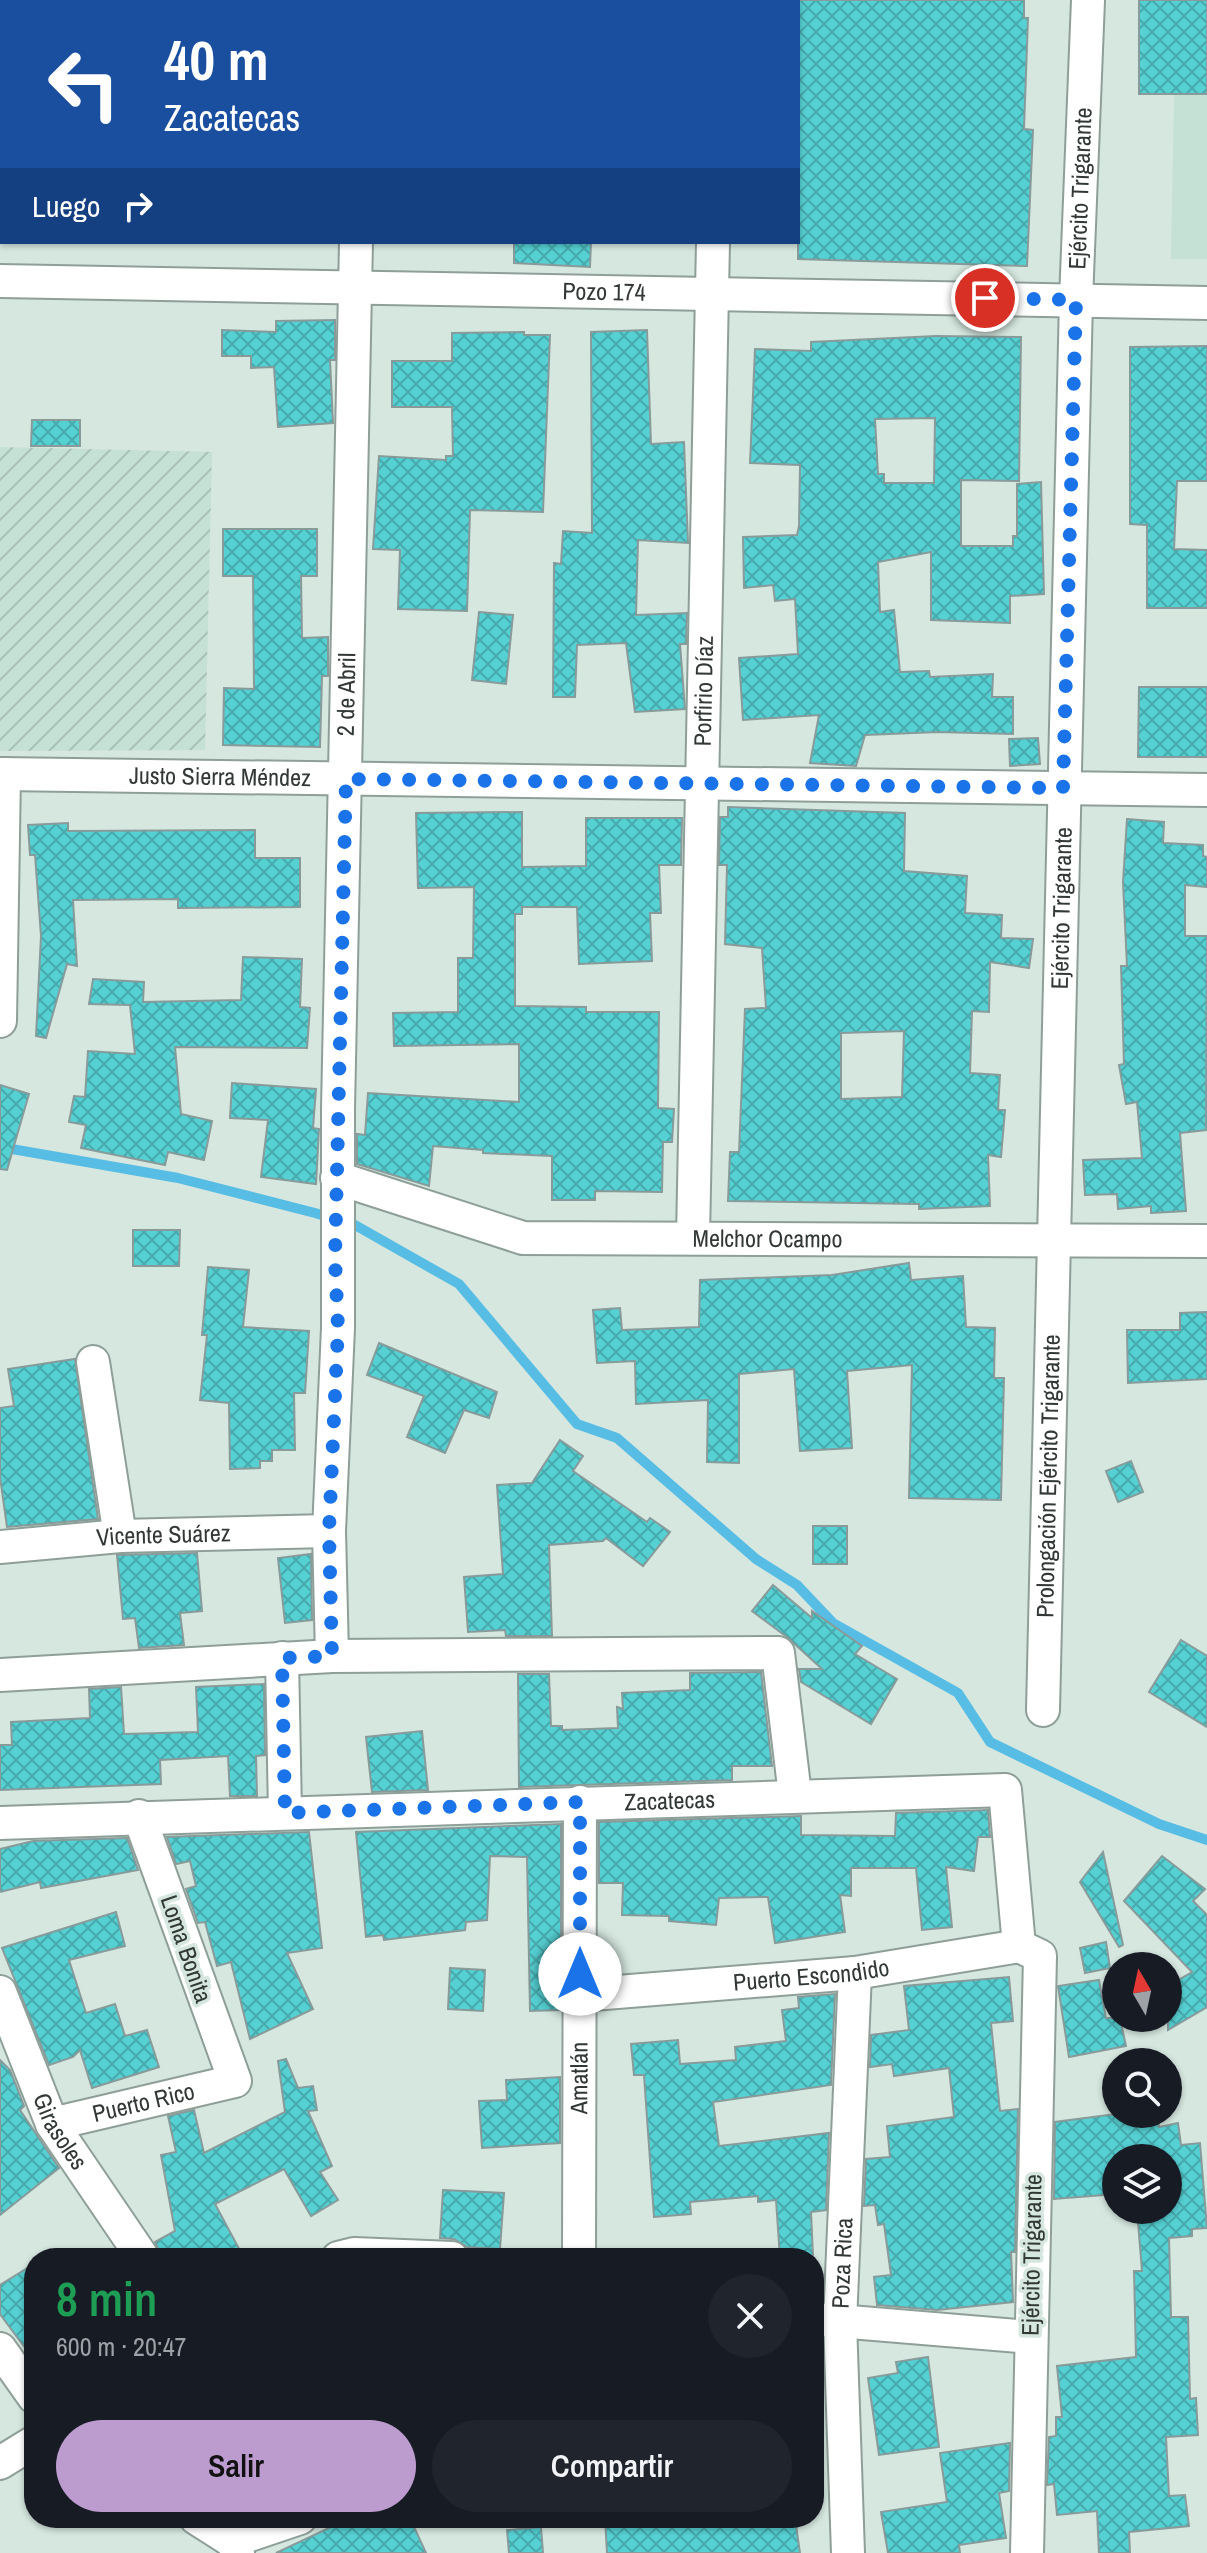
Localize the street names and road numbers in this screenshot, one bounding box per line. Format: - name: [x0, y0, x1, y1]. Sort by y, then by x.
- street label: Ejército Trigarante: [1060, 107, 1099, 270]
- street label: Pozo 174: [562, 274, 646, 308]
- street label: Porfirio Díaz: [686, 635, 720, 747]
- street label: 2 de Abril: [329, 652, 362, 736]
- street label: Justo Sierra Méndez: [129, 759, 311, 793]
- street label: Ejército Trigarante: [1043, 827, 1079, 990]
- street label: Melchor Ocampo: [693, 1222, 843, 1254]
- street label: Prolongación Ejército Trigarante: [1028, 1334, 1067, 1618]
- street label: Vicente Suárez: [95, 1516, 231, 1553]
- street label: Zacatecas: [624, 1783, 716, 1817]
- street label: Loma Bonita: [154, 1891, 220, 2007]
- street label: Puerto Escondido: [732, 1951, 891, 1998]
- street label: Amatlán: [562, 2042, 594, 2115]
- street label: Puerto Rico: [89, 2074, 198, 2129]
- street label: Girasoles: [26, 2088, 95, 2176]
- street label: Ejército Trigarante: [1014, 2174, 1048, 2336]
- street label: Poza Rica: [824, 2217, 859, 2309]

